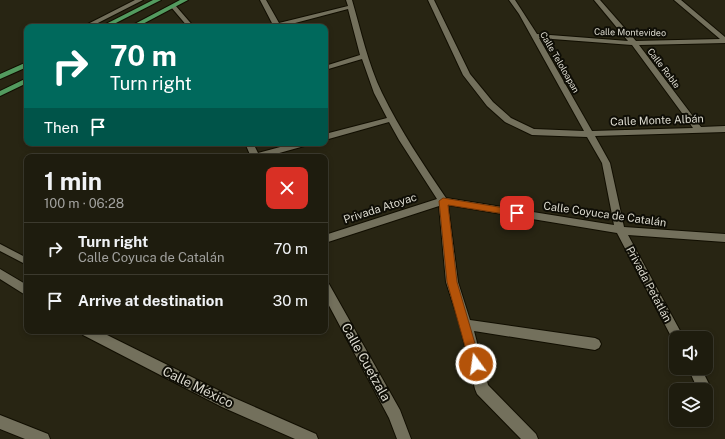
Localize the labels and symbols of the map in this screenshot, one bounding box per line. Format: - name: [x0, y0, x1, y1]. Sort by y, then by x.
- street label: Calle Montevideo: [594, 26, 666, 38]
- street label: Calle Teloloapan: [538, 29, 582, 95]
- street label: Calle Roble: [645, 46, 683, 90]
- street label: Calle Monte Albán: [610, 112, 704, 128]
- street label: Privada Atoyac: [342, 191, 418, 225]
- pin: [500, 196, 534, 230]
- street label: Calle Coyuca de Catalán: [543, 199, 667, 229]
- street label: Privada Petatlán: [624, 244, 674, 324]
- street label: Calle Cuetzala: [338, 320, 394, 404]
- position arrow: [455, 343, 497, 385]
- street label: Calle México: [160, 363, 236, 411]

